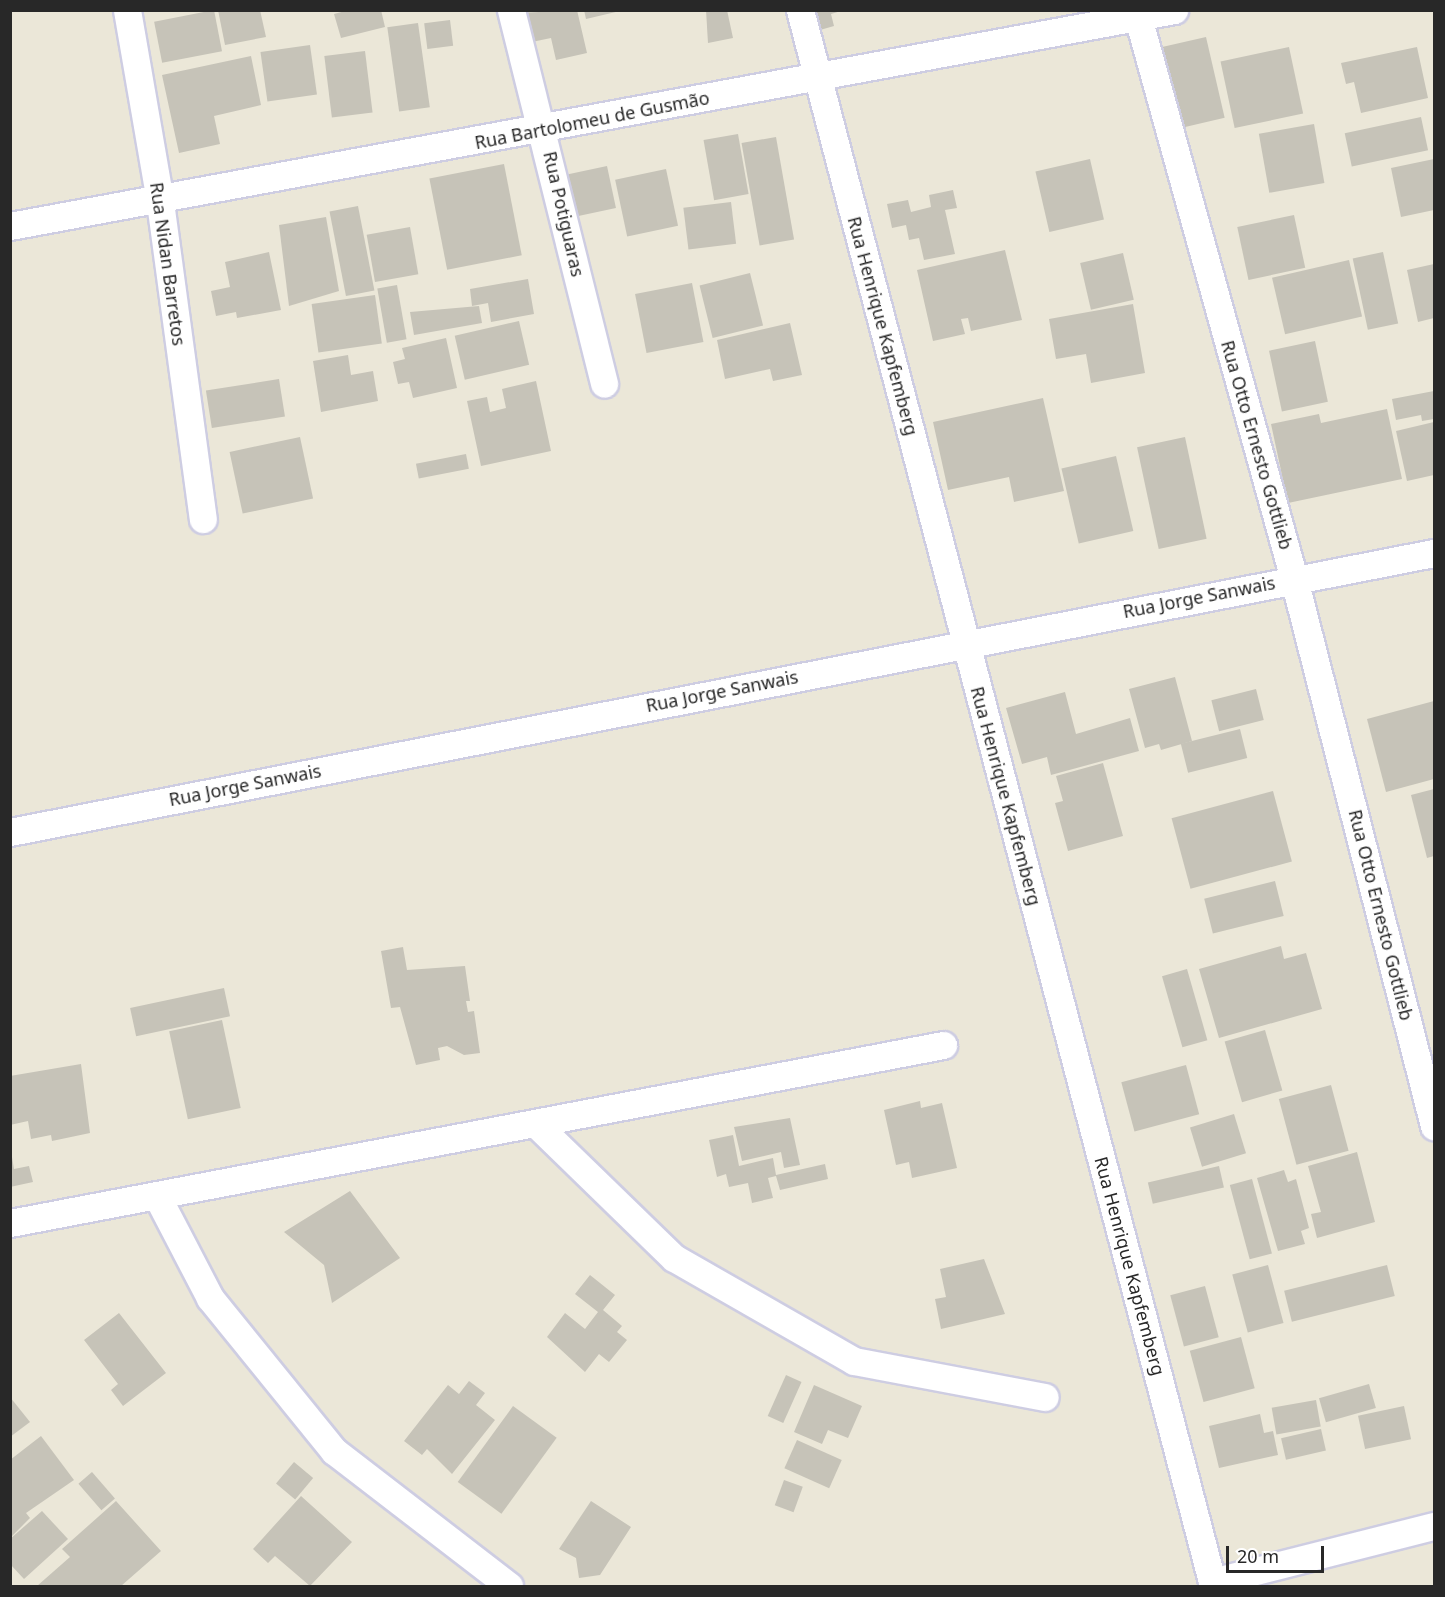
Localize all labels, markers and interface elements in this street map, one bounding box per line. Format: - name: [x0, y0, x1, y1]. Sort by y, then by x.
- street label: Rua Bartolomeu de Gusmão: [473, 87, 711, 153]
- street label: Rua Potiguaras: [539, 149, 589, 279]
- street label: Rua Nidan Barretos: [146, 181, 190, 347]
- street label: Rua Henrique Kapfemberg: [843, 214, 923, 438]
- street label: Rua Otto Ernesto Gottlieb: [1217, 338, 1297, 552]
- street label: Rua Jorge Sanwais: [1121, 572, 1277, 622]
- street label: Rua Jorge Sanwais: [644, 666, 800, 716]
- street label: Rua Henrique Kapfemberg: [966, 684, 1046, 908]
- street label: Rua Jorge Sanwais: [167, 760, 323, 810]
- street label: Rua Otto Ernesto Gottlieb: [1344, 807, 1418, 1023]
- street label: Rua Henrique Kapfemberg: [1090, 1154, 1170, 1378]
- scale bar: [1229, 1534, 1326, 1572]
- text: 20 m: [1237, 1544, 1279, 1568]

